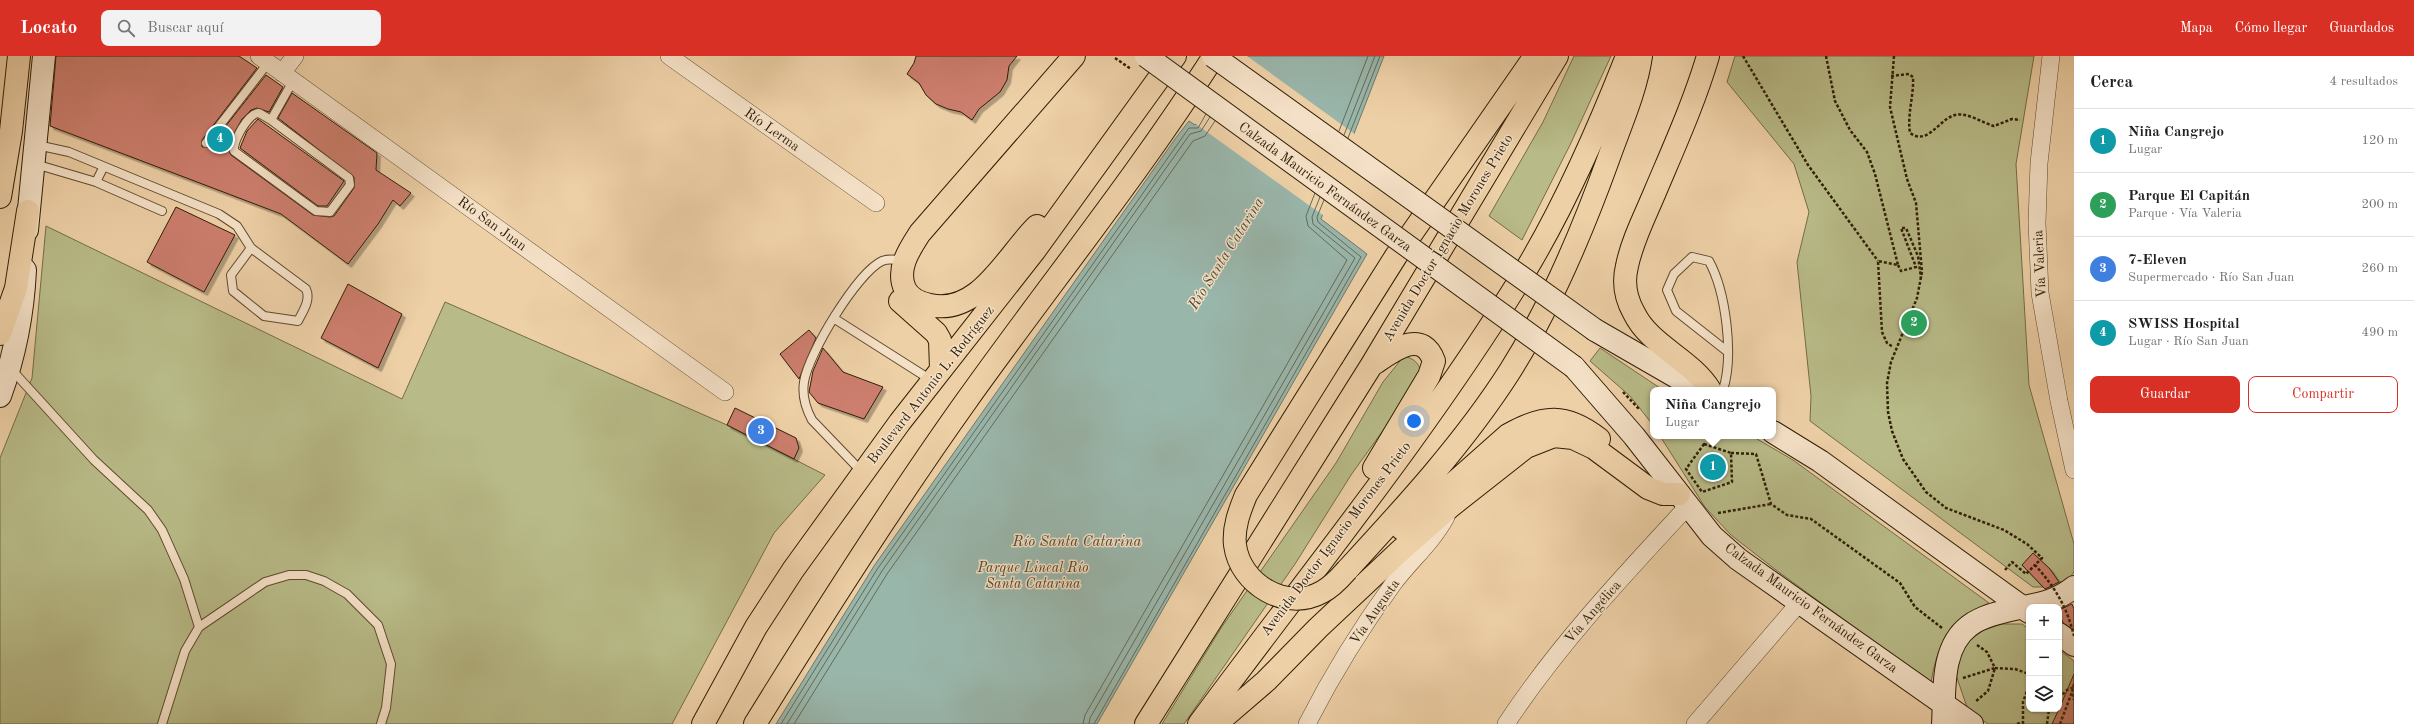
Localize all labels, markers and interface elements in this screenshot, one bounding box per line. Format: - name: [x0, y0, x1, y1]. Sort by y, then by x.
- search box: [101, 10, 381, 46]
- icon: search: [115, 17, 137, 39]
- text: Locato: [20, 19, 77, 38]
- text: Buscar aquí: [147, 21, 224, 36]
- text: Mapa: [2180, 21, 2213, 35]
- text: Cómo llegar: [2235, 21, 2307, 35]
- text: Guardados: [2329, 21, 2394, 35]
- text: Cerca: [2090, 74, 2133, 91]
- text: 4 resultados: [2330, 75, 2398, 88]
- street label: Río Lerma: [742, 106, 802, 154]
- street label: Calzada Mauricio Fernández Garza: [1236, 120, 1414, 254]
- pin: 4: [207, 124, 233, 154]
- text: Niña Cangrejo: [2128, 125, 2224, 140]
- street label: Avenida Doctor Ignacio Morones Prieto: [1380, 132, 1516, 344]
- text: 1: [2099, 134, 2107, 147]
- text: 120 m: [2361, 134, 2398, 147]
- text: Lugar: [2128, 143, 2162, 156]
- text: Parque El Capitán: [2128, 189, 2250, 204]
- street label: Río San Juan: [455, 194, 529, 254]
- water label: Río Santa Catarina: [1186, 195, 1268, 313]
- text: 2: [2099, 198, 2107, 211]
- text: 200 m: [2361, 198, 2398, 211]
- text: Parque · Vía Valeria: [2128, 207, 2242, 220]
- street label: Vía Valeria: [2031, 230, 2049, 298]
- text: 7-Eleven: [2128, 253, 2187, 268]
- text: 3: [2099, 262, 2107, 275]
- text: 260 m: [2361, 262, 2398, 275]
- text: Supermercado · Río San Juan: [2128, 271, 2294, 284]
- street label: Boulevard Antonio L. Rodríguez: [865, 303, 997, 467]
- pin: 2: [1901, 308, 1927, 338]
- text: SWISS Hospital: [2128, 317, 2240, 332]
- text: 4: [2099, 326, 2107, 339]
- text: 490 m: [2361, 326, 2398, 339]
- text: Lugar · Río San Juan: [2128, 335, 2249, 348]
- button: Guardar: [2090, 376, 2240, 413]
- button: Compartir: [2248, 376, 2398, 413]
- popup: [1650, 387, 1776, 439]
- text: Niña Cangrejo: [1665, 398, 1761, 413]
- your location: [1404, 411, 1424, 431]
- pin: 3: [748, 416, 774, 446]
- text: Lugar: [1665, 416, 1699, 429]
- street label: Avenida Doctor Ignacio Morones Prieto: [1259, 439, 1414, 639]
- pin: 1: [1700, 452, 1726, 482]
- water label: Río Santa Catarina: [1012, 535, 1141, 550]
- street label: Calzada Mauricio Fernández Garza: [1722, 541, 1900, 675]
- park label: Parque Lineal Río Santa Catarina: [976, 561, 1089, 591]
- street label: Vía Augusta: [1347, 577, 1403, 647]
- street label: Vía Angélica: [1562, 578, 1624, 646]
- map controls: [2026, 604, 2062, 712]
- button: +: [2026, 604, 2062, 640]
- button: −: [2026, 640, 2062, 676]
- button: layers: [2026, 676, 2062, 712]

